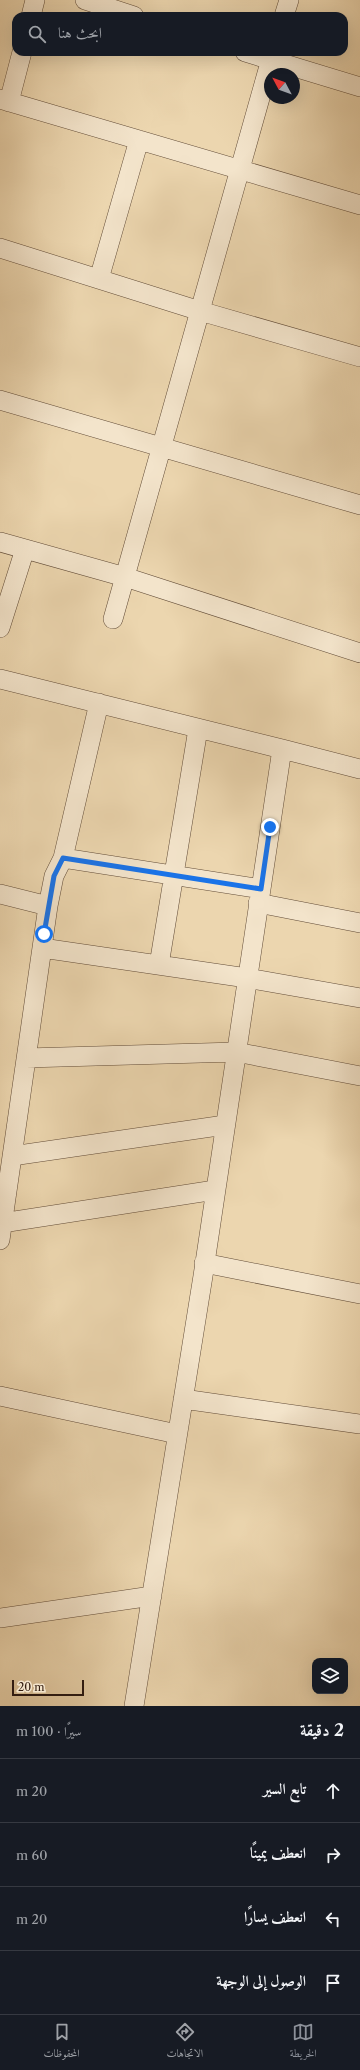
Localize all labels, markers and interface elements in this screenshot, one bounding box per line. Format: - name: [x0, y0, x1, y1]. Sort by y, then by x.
- search box: [12, 12, 348, 56]
- icon: search: [26, 23, 48, 45]
- text: ابحث هنا: [58, 23, 102, 42]
- north arrow: [264, 68, 300, 104]
- route end: [261, 818, 279, 836]
- route start: [35, 925, 53, 943]
- map controls: [312, 1658, 348, 1694]
- button: layers: [312, 1658, 348, 1694]
- scale bar: [12, 1678, 84, 1697]
- text: 20 m: [18, 1680, 44, 1694]
- text: 2 دقيقة: [300, 1720, 344, 1740]
- text: سيرًا · 100 m: [16, 1723, 81, 1739]
- text: تابع السير: [263, 1779, 306, 1798]
- icon: ahead: [322, 1780, 344, 1802]
- text: 20 m: [16, 1783, 47, 1799]
- text: انعطف يمينًا: [250, 1843, 306, 1862]
- icon: right: [322, 1844, 344, 1866]
- text: 60 m: [16, 1847, 47, 1863]
- text: انعطف يسارًا: [244, 1907, 306, 1926]
- icon: left: [322, 1908, 344, 1930]
- text: 20 m: [16, 1911, 47, 1927]
- text: الوصول إلى الوجهة: [216, 1971, 306, 1990]
- icon: arrive: [322, 1972, 344, 1994]
- tab: المحفوظات: [43, 2021, 80, 2064]
- tab: الاتجاهات: [166, 2021, 203, 2064]
- tab: الخريطة: [290, 2021, 317, 2064]

